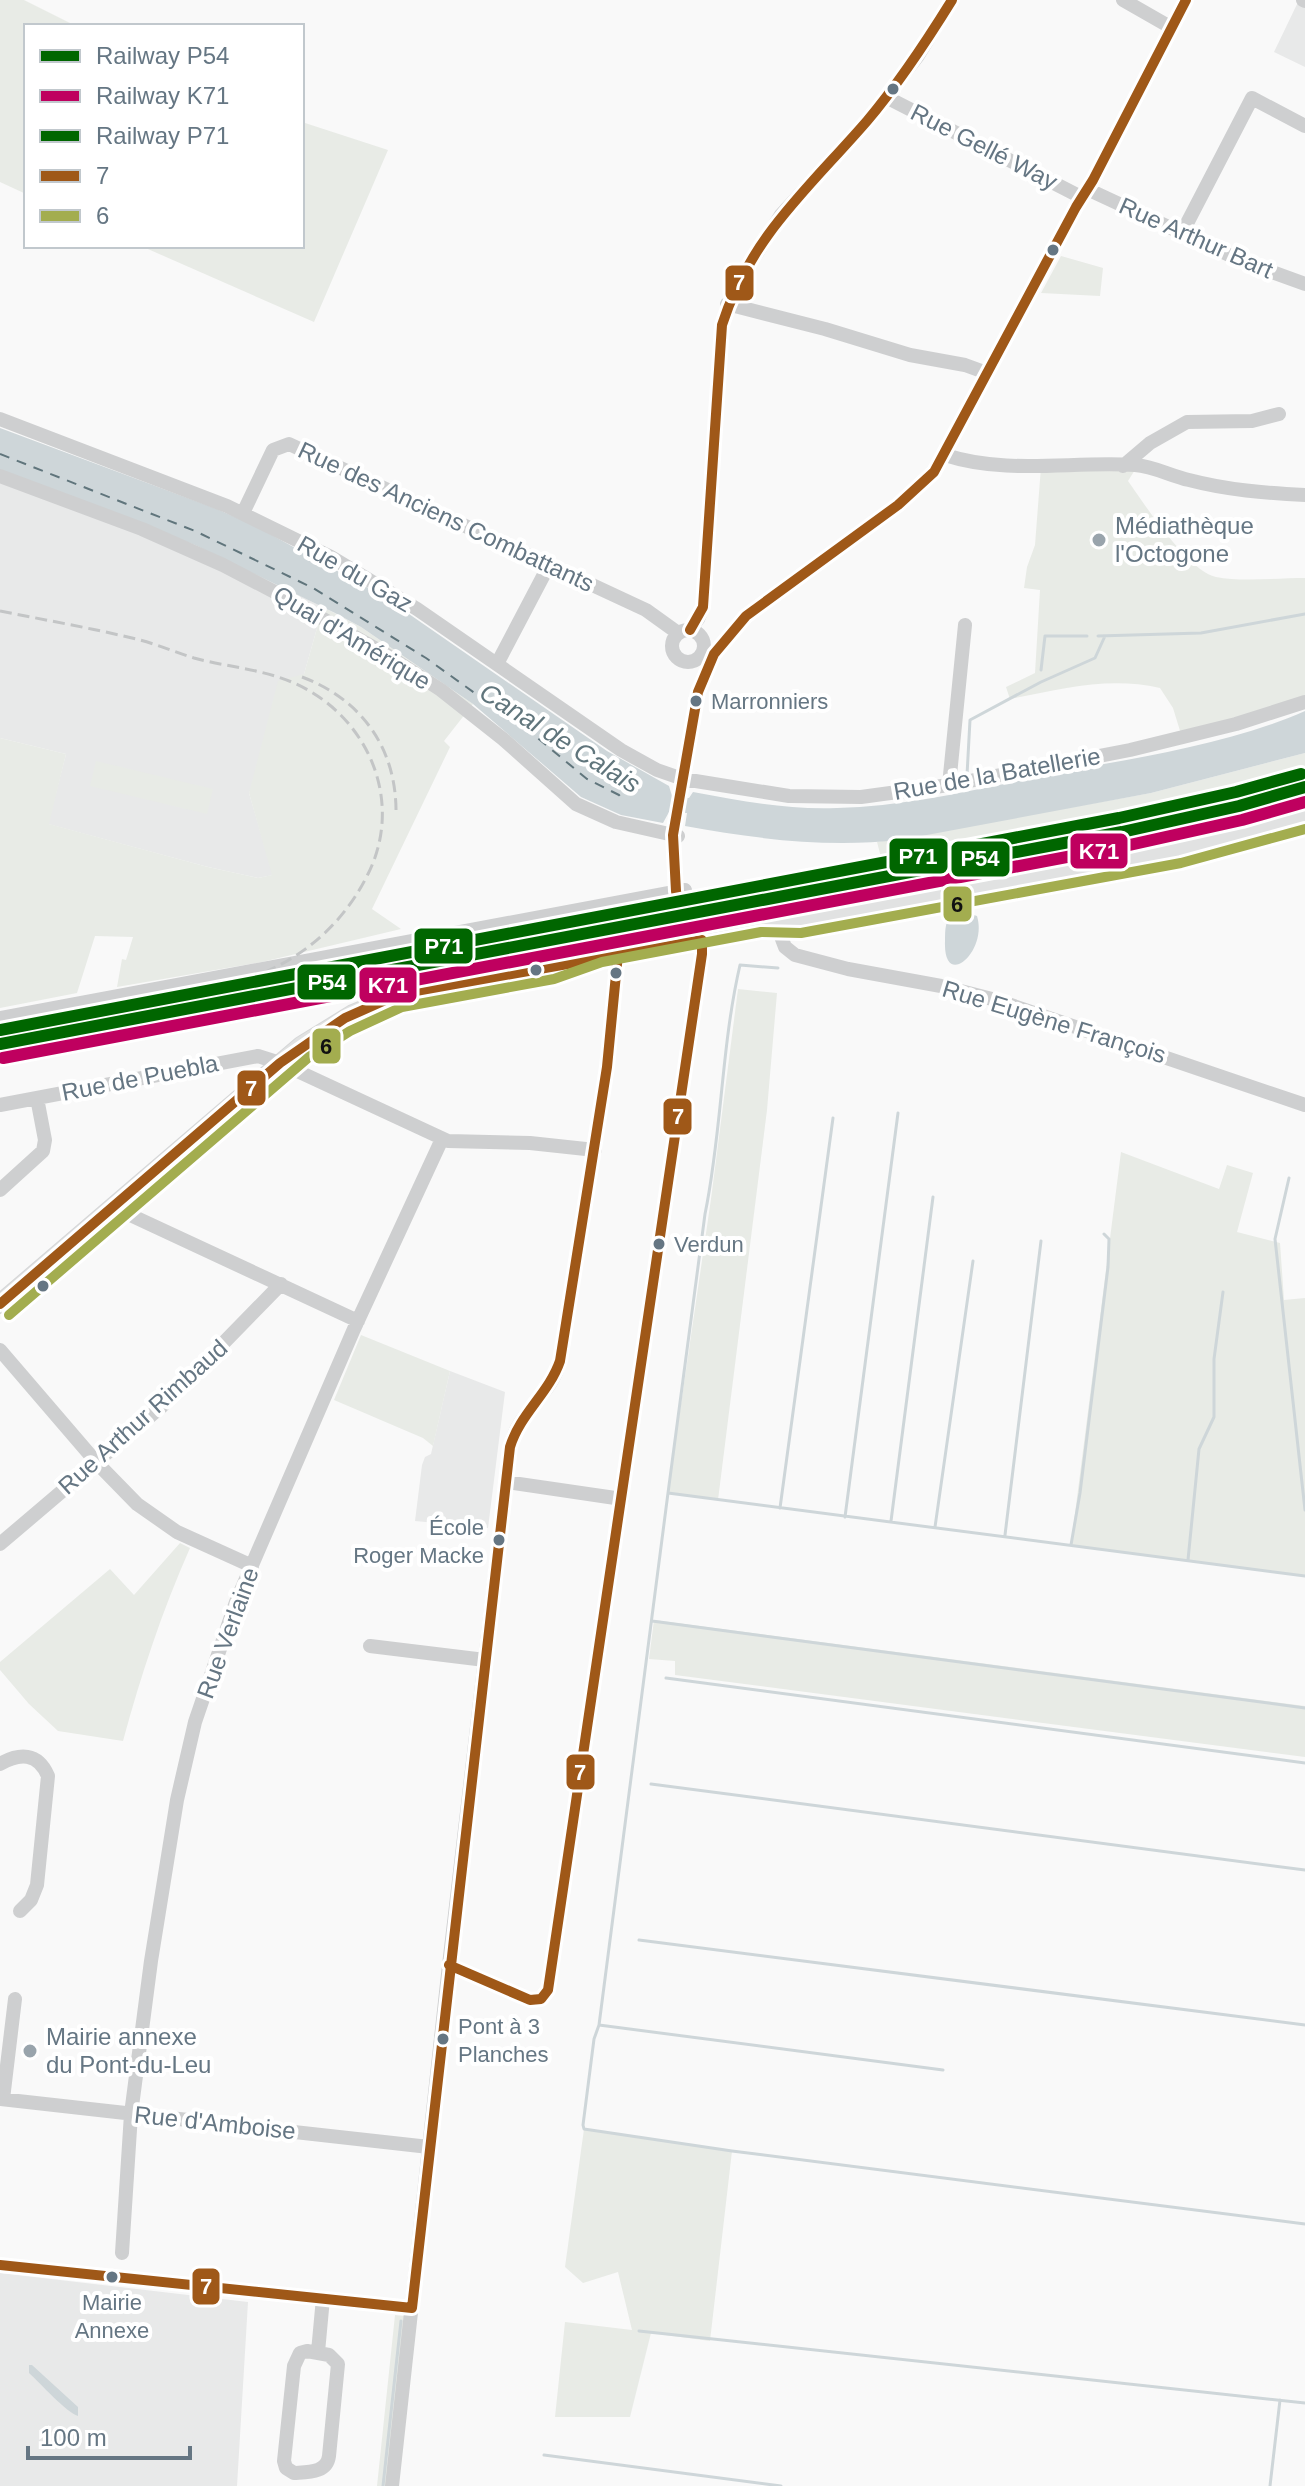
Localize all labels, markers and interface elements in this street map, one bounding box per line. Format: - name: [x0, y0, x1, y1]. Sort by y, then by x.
- legend: [24, 24, 304, 248]
- text: Railway P54: [96, 42, 229, 69]
- unlabelled marker: [885, 81, 901, 97]
- text: Railway K71: [96, 82, 229, 109]
- street label: Rue Gellé Way: [907, 98, 1062, 195]
- text: Railway P71: [96, 122, 229, 149]
- text: 7: [96, 162, 109, 189]
- street label: Rue Arthur Bart: [1115, 192, 1278, 284]
- text: 6: [96, 202, 109, 229]
- unlabelled marker: [1045, 242, 1061, 258]
- line badge: 7: [724, 264, 755, 302]
- text: 7: [733, 270, 745, 295]
- street label: Rue des Anciens Combattants: [294, 436, 598, 597]
- place label: Médiathèque l'Octogone: [1115, 512, 1254, 567]
- street label: Rue du Gaz: [293, 530, 417, 617]
- marker: Médiathèque l'Octogone: [1090, 531, 1108, 549]
- street label: Quai d'Amérique: [269, 580, 436, 695]
- water label: Canal de Calais: [474, 677, 646, 799]
- place label: Marronniers: [711, 689, 828, 714]
- marker: Marronniers: [688, 693, 704, 709]
- street label: Rue de la Batellerie: [891, 742, 1102, 805]
- line badge: K71: [1069, 832, 1129, 870]
- line badge: P71: [888, 837, 949, 875]
- text: K71: [1079, 839, 1119, 864]
- line badge: P54: [950, 840, 1011, 878]
- text: P71: [898, 844, 938, 869]
- text: P54: [960, 846, 1000, 871]
- line badge: 6: [942, 885, 973, 923]
- text: 6: [951, 892, 963, 917]
- line badge: P71: [413, 927, 474, 965]
- text: P71: [424, 934, 464, 959]
- unlabelled marker: [528, 962, 544, 978]
- line badge: P54: [296, 963, 357, 1001]
- unlabelled marker: [608, 965, 624, 981]
- line badge: K71: [358, 966, 418, 1004]
- text: P54: [307, 970, 347, 995]
- text: K71: [368, 973, 408, 998]
- street label: Rue Eugène François: [939, 975, 1169, 1068]
- line badge: 6: [311, 1027, 342, 1065]
- text: 6: [320, 1034, 332, 1059]
- street label: Rue de Puebla: [59, 1049, 221, 1106]
- line badge: 7: [236, 1069, 267, 1107]
- text: 7: [245, 1076, 257, 1101]
- line badge: 7: [662, 1097, 693, 1136]
- text: 7: [672, 1104, 684, 1129]
- place label: Verdun: [674, 1232, 744, 1257]
- marker: Verdun: [651, 1236, 667, 1252]
- unlabelled marker: [35, 1278, 51, 1294]
- street label: Rue Arthur Rimbaud: [53, 1334, 232, 1499]
- place label: École Roger Macke: [353, 1515, 484, 1568]
- marker: École Roger Macke: [491, 1532, 507, 1548]
- street label: Rue Verlaine: [191, 1564, 264, 1702]
- line badge: 7: [565, 1753, 596, 1791]
- text: 7: [574, 1760, 586, 1785]
- place label: Pont à 3 Planches: [458, 2014, 549, 2067]
- place label: Mairie annexe du Pont-du-Leu: [46, 2023, 211, 2078]
- marker: Pont à 3 Planches: [435, 2031, 451, 2047]
- marker: Mairie annexe du Pont-du-Leu: [21, 2042, 39, 2060]
- street label: Rue d'Amboise: [133, 2101, 297, 2144]
- line badge: 7: [191, 2267, 221, 2306]
- marker: Mairie Annexe: [104, 2269, 120, 2285]
- text: 7: [200, 2274, 212, 2299]
- place label: Mairie Annexe: [75, 2290, 149, 2343]
- scale bar: [28, 2410, 190, 2460]
- text: 100 m: [40, 2424, 107, 2451]

